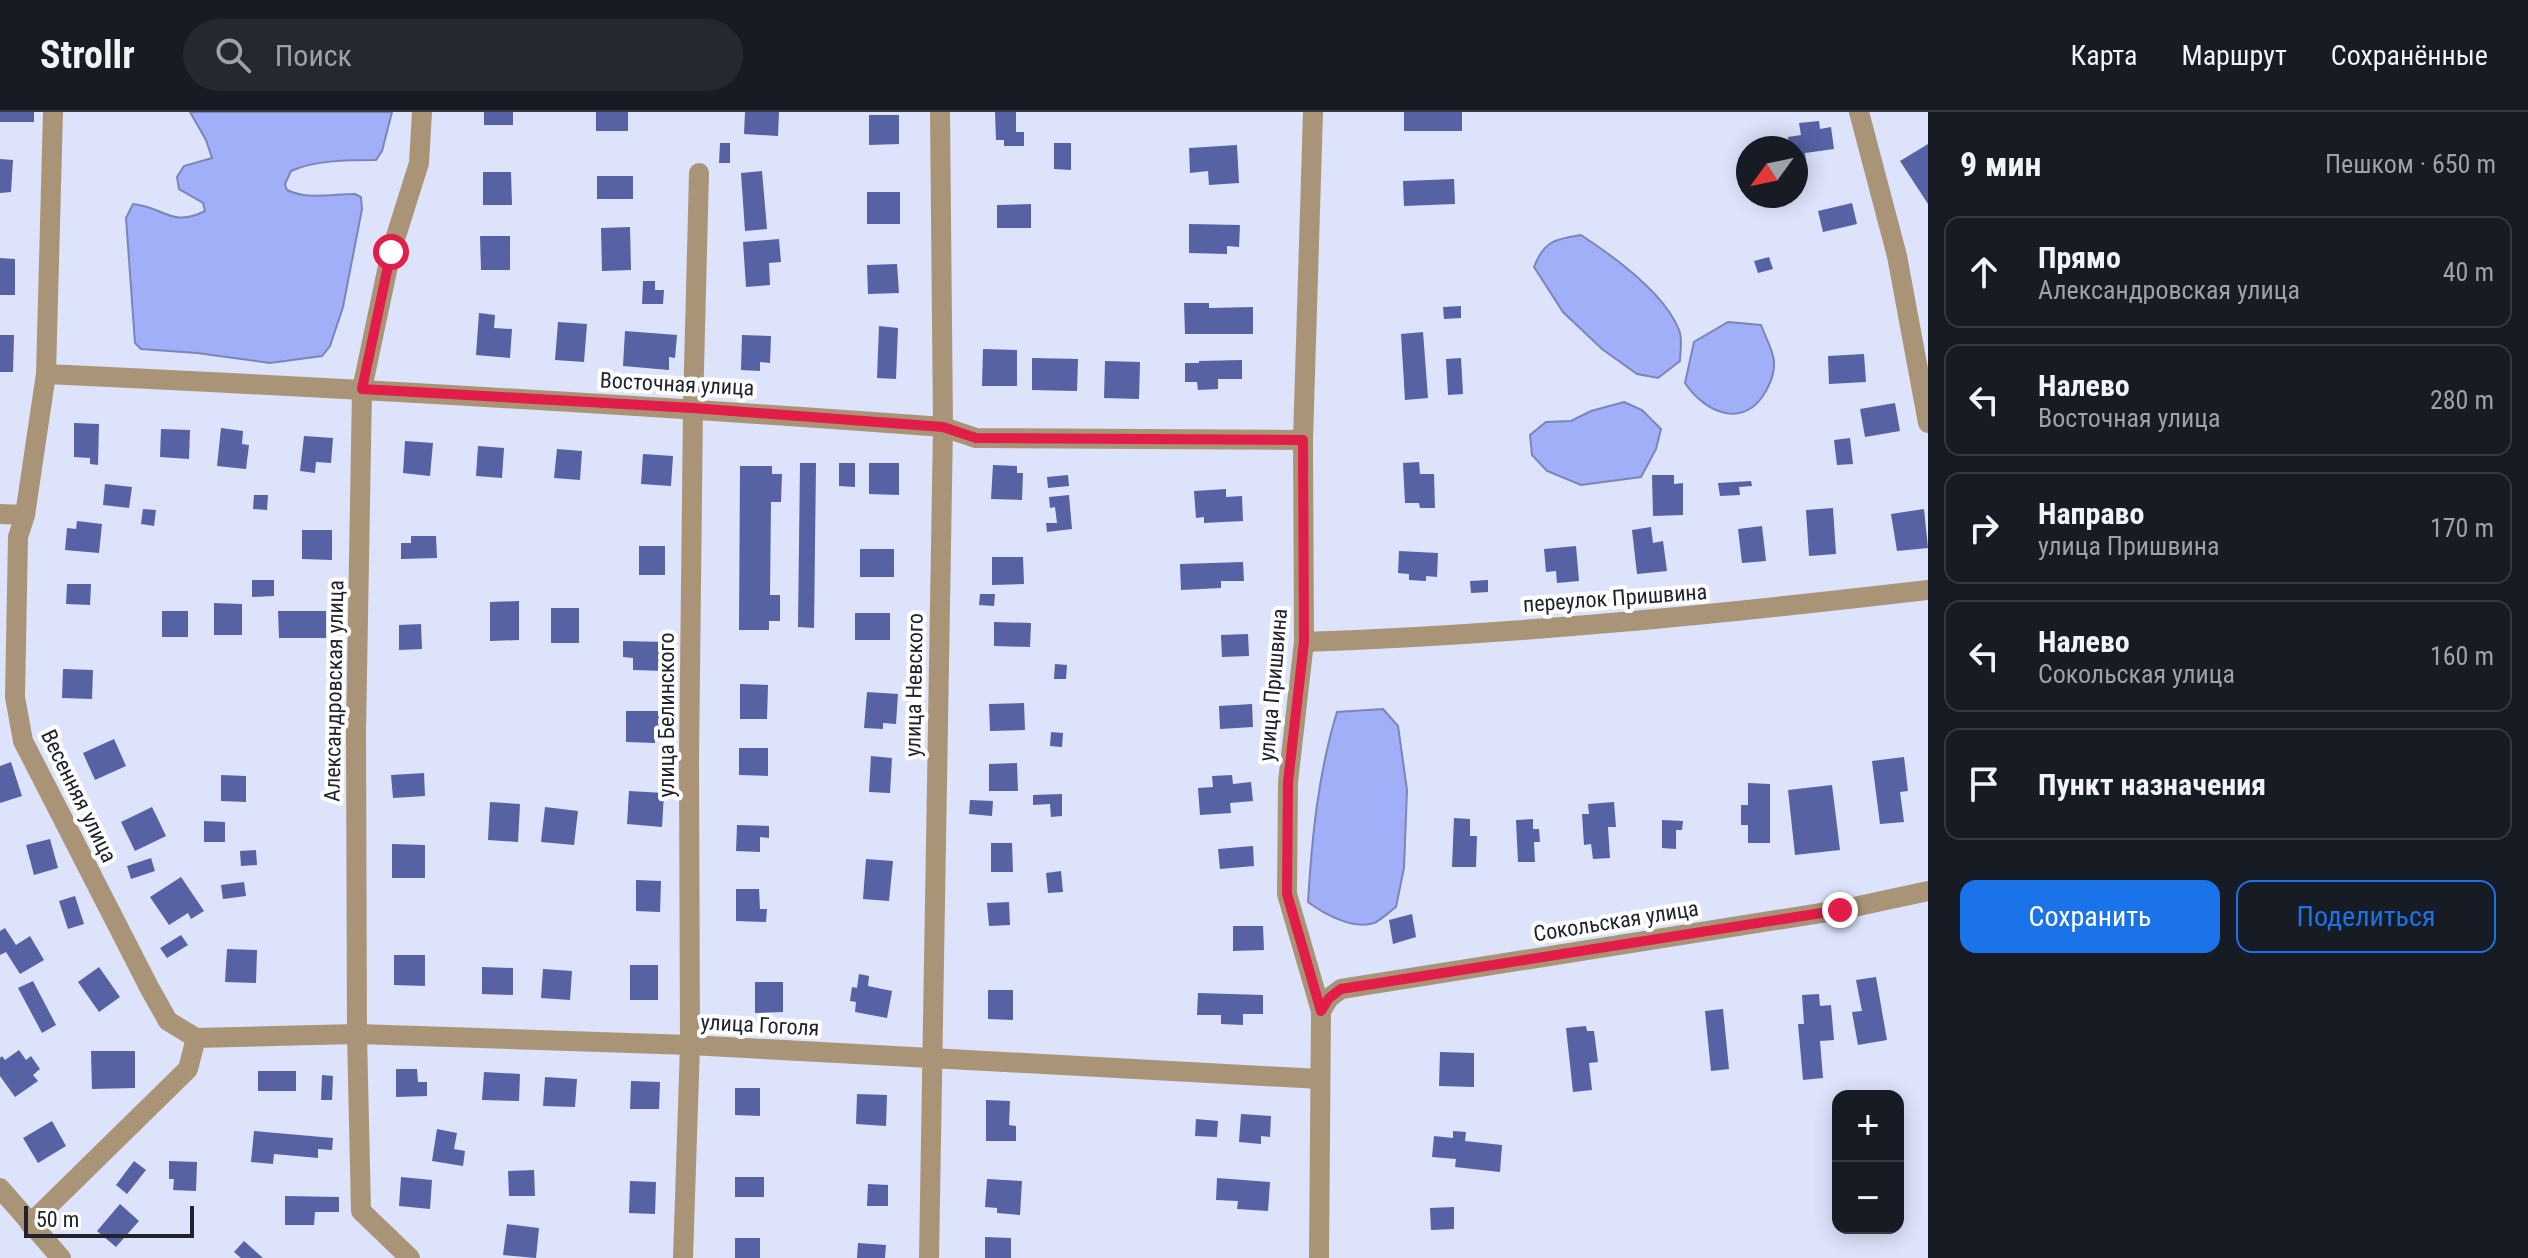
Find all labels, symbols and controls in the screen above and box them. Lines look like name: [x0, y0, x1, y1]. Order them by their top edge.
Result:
search box: [183, 19, 743, 91]
text: Strollr: [40, 33, 135, 77]
icon: search: [211, 33, 255, 77]
text: Поиск: [275, 38, 352, 73]
text: Карта: [2071, 39, 2137, 72]
text: Маршрут: [2181, 39, 2287, 72]
text: Сохранённые: [2331, 39, 2488, 72]
north arrow: [1736, 136, 1808, 208]
text: 9 мин: [1960, 144, 2042, 184]
text: Пешком · 650 m: [2325, 149, 2496, 179]
route start: [373, 234, 409, 270]
text: Прямо: [2038, 240, 2121, 275]
icon: ahead: [1962, 250, 2006, 294]
text: 40 m: [2443, 257, 2494, 287]
text: Александровская улица: [2038, 275, 2300, 305]
street label: Восточная улица: [599, 367, 755, 401]
text: Налево: [2038, 368, 2130, 403]
icon: left: [1962, 378, 2006, 422]
text: 280 m: [2430, 385, 2494, 415]
text: Восточная улица: [2038, 403, 2220, 433]
text: Направо: [2038, 496, 2144, 531]
icon: right: [1962, 506, 2006, 550]
text: 170 m: [2430, 513, 2494, 543]
text: улица Пришвина: [2038, 531, 2219, 561]
street label: переулок Пришвина: [1522, 579, 1708, 617]
street label: Александровская улица: [320, 580, 348, 802]
street label: улица Пришвина: [1254, 607, 1292, 763]
street label: улица Невского: [900, 613, 928, 757]
text: Налево: [2038, 624, 2130, 659]
street label: улица Белинского: [654, 633, 679, 797]
icon: left: [1962, 634, 2006, 678]
text: 160 m: [2430, 641, 2494, 671]
text: Сокольская улица: [2038, 659, 2235, 689]
street label: Весенняя улица: [36, 725, 122, 867]
icon: arrive: [1962, 762, 2006, 806]
text: Пункт назначения: [2038, 767, 2266, 802]
button: Сохранить: [1960, 880, 2220, 953]
button: Поделиться: [2236, 880, 2496, 953]
route end: [1822, 892, 1858, 928]
street label: Сокольская улица: [1532, 896, 1700, 946]
street label: улица Гоголя: [700, 1009, 820, 1041]
map controls: [1832, 1090, 1904, 1234]
button: +: [1832, 1090, 1904, 1162]
button: −: [1832, 1162, 1904, 1234]
scale bar: [24, 1202, 194, 1238]
text: 50 m: [36, 1207, 79, 1232]

